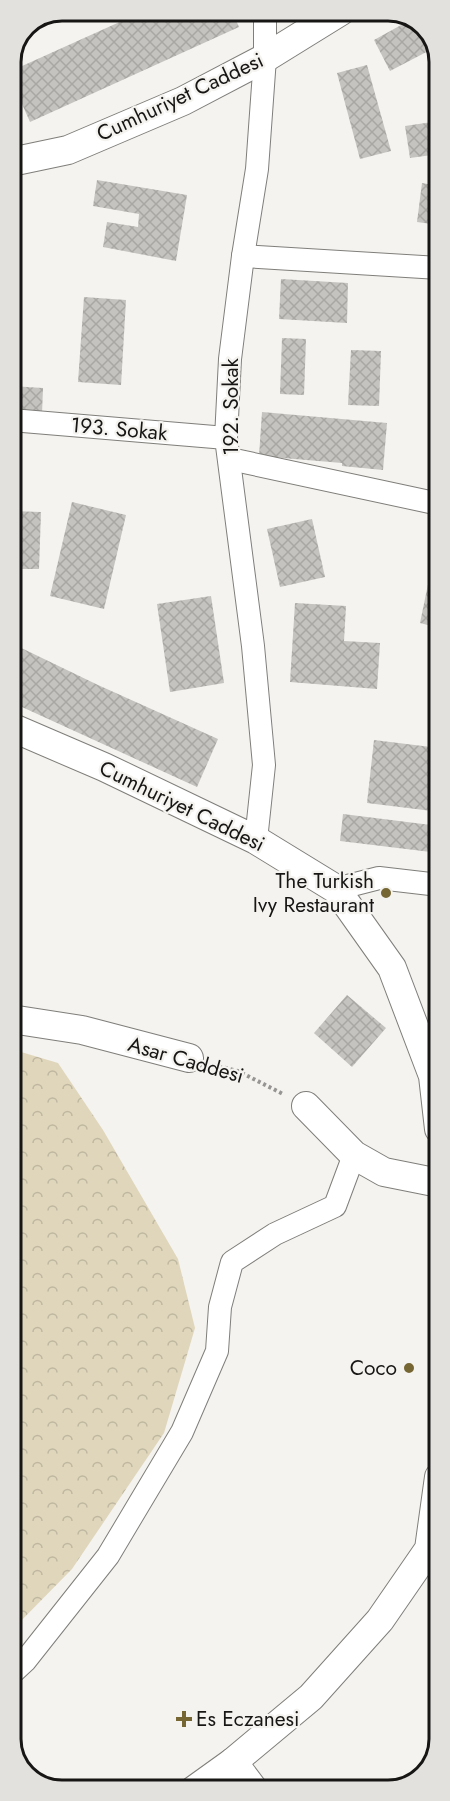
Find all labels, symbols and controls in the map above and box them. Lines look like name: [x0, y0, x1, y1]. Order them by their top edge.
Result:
street label: Cumhuriyet Caddesi: [92, 45, 268, 149]
street label: 192. Sokak: [216, 357, 246, 456]
street label: 193. Sokak: [69, 410, 169, 448]
street label: Cumhuriyet Caddesi: [94, 753, 270, 859]
place label: The Turkish Ivy Restaurant: [253, 866, 374, 920]
marker: The Turkish Ivy Restaurant: [379, 886, 393, 900]
street label: Asar Caddesi: [125, 1029, 247, 1091]
place label: Coco: [350, 1353, 397, 1383]
marker: Coco: [402, 1361, 416, 1375]
place label: Es Eczanesi: [196, 1704, 299, 1734]
marker: Es Eczanesi: [177, 1712, 191, 1726]

